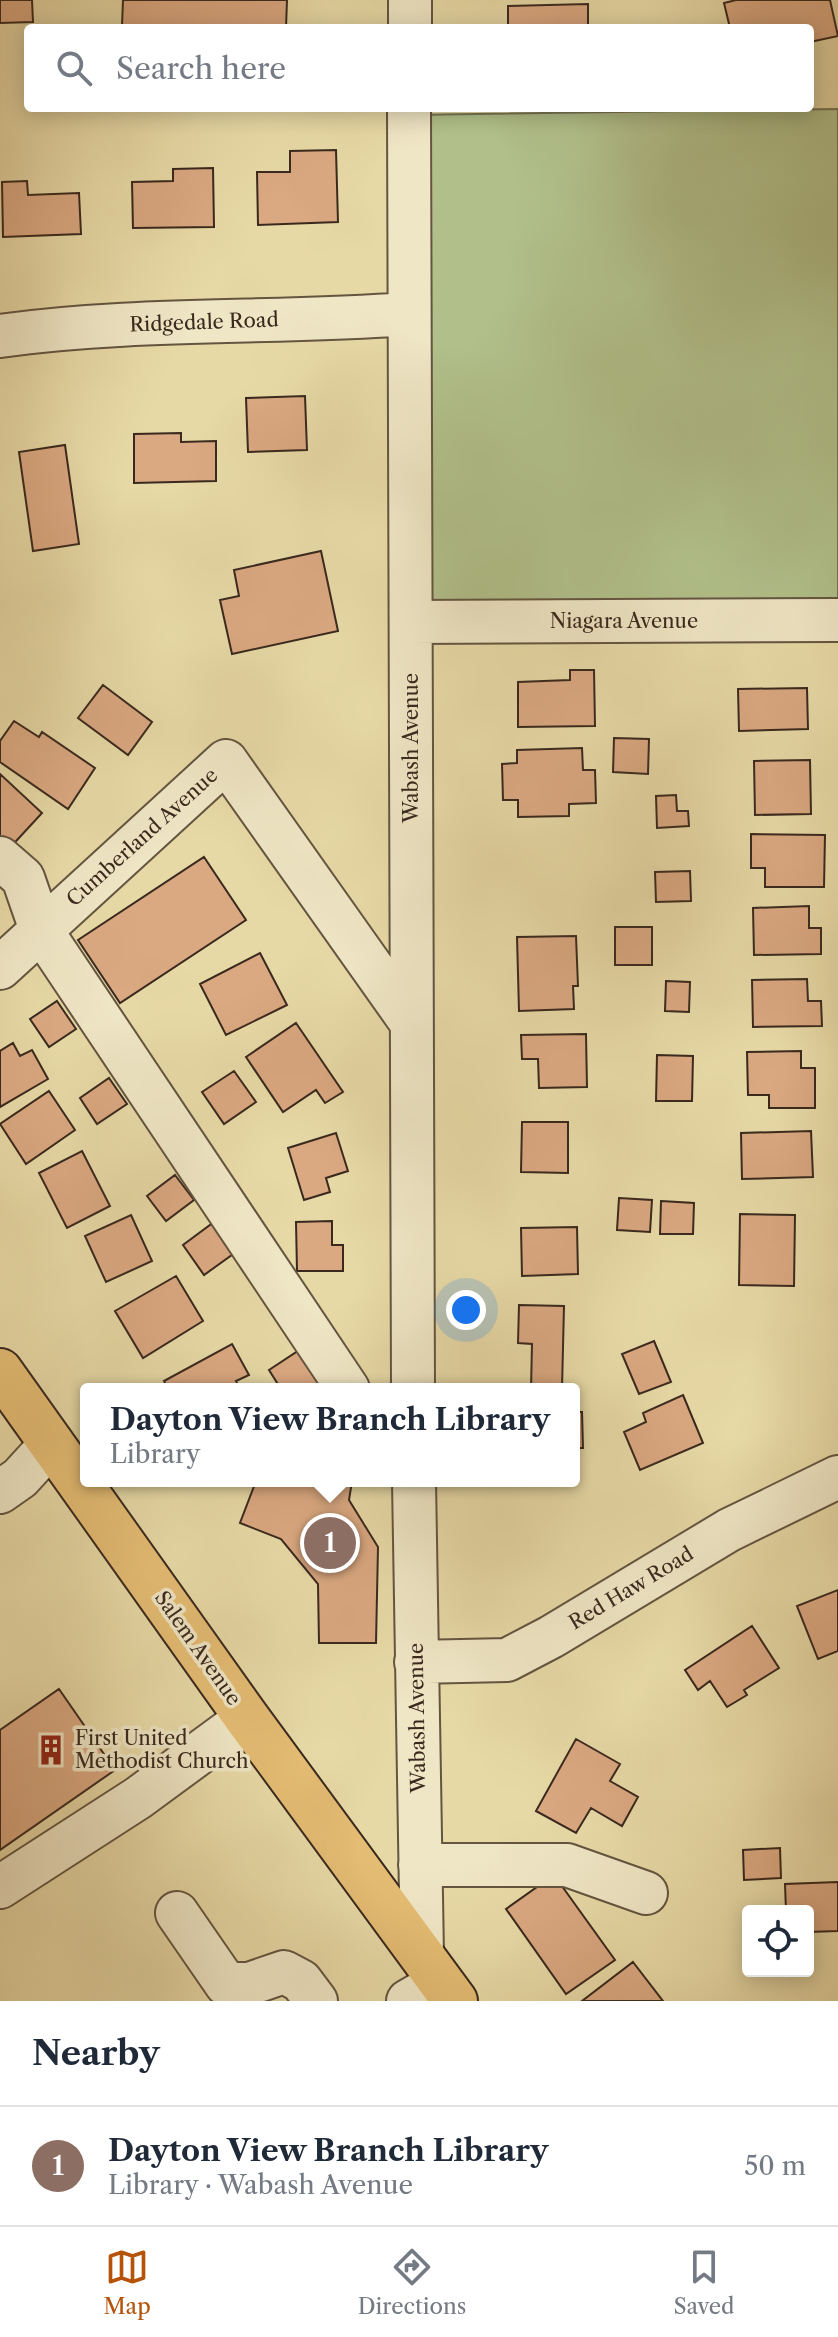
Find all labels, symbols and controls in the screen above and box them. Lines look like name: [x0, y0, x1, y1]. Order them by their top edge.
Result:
search box: [24, 24, 814, 112]
icon: search: [52, 46, 96, 90]
text: Search here: [116, 50, 286, 87]
street label: Ridgedale Road: [129, 307, 279, 337]
street label: Niagara Avenue: [550, 609, 698, 633]
street label: Wabash Avenue: [399, 673, 423, 824]
street label: Cumberland Avenue: [62, 763, 222, 911]
your location: [446, 1290, 486, 1330]
popup: [80, 1383, 580, 1487]
text: Dayton View Branch Library: [110, 1401, 550, 1438]
text: Library: [110, 1438, 200, 1470]
pin: 1: [304, 1513, 356, 1573]
street label: Red Haw Road: [564, 1541, 698, 1635]
street label: Salem Avenue: [150, 1586, 246, 1710]
street label: Wabash Avenue: [404, 1643, 430, 1794]
place label: First United Methodist Church: [75, 1726, 249, 1773]
building icon: First United Methodist Church: [34, 1733, 68, 1767]
map controls: [742, 1905, 814, 1977]
button: locate: [742, 1905, 814, 1977]
text: Nearby: [32, 2032, 160, 2074]
text: Dayton View Branch Library: [108, 2132, 548, 2169]
text: 1: [52, 2150, 64, 2182]
text: 50 m: [744, 2150, 806, 2182]
text: Library · Wabash Avenue: [108, 2169, 413, 2201]
tab: Map: [103, 2245, 151, 2320]
tab: Directions: [358, 2245, 466, 2320]
tab: Saved: [673, 2245, 734, 2320]

